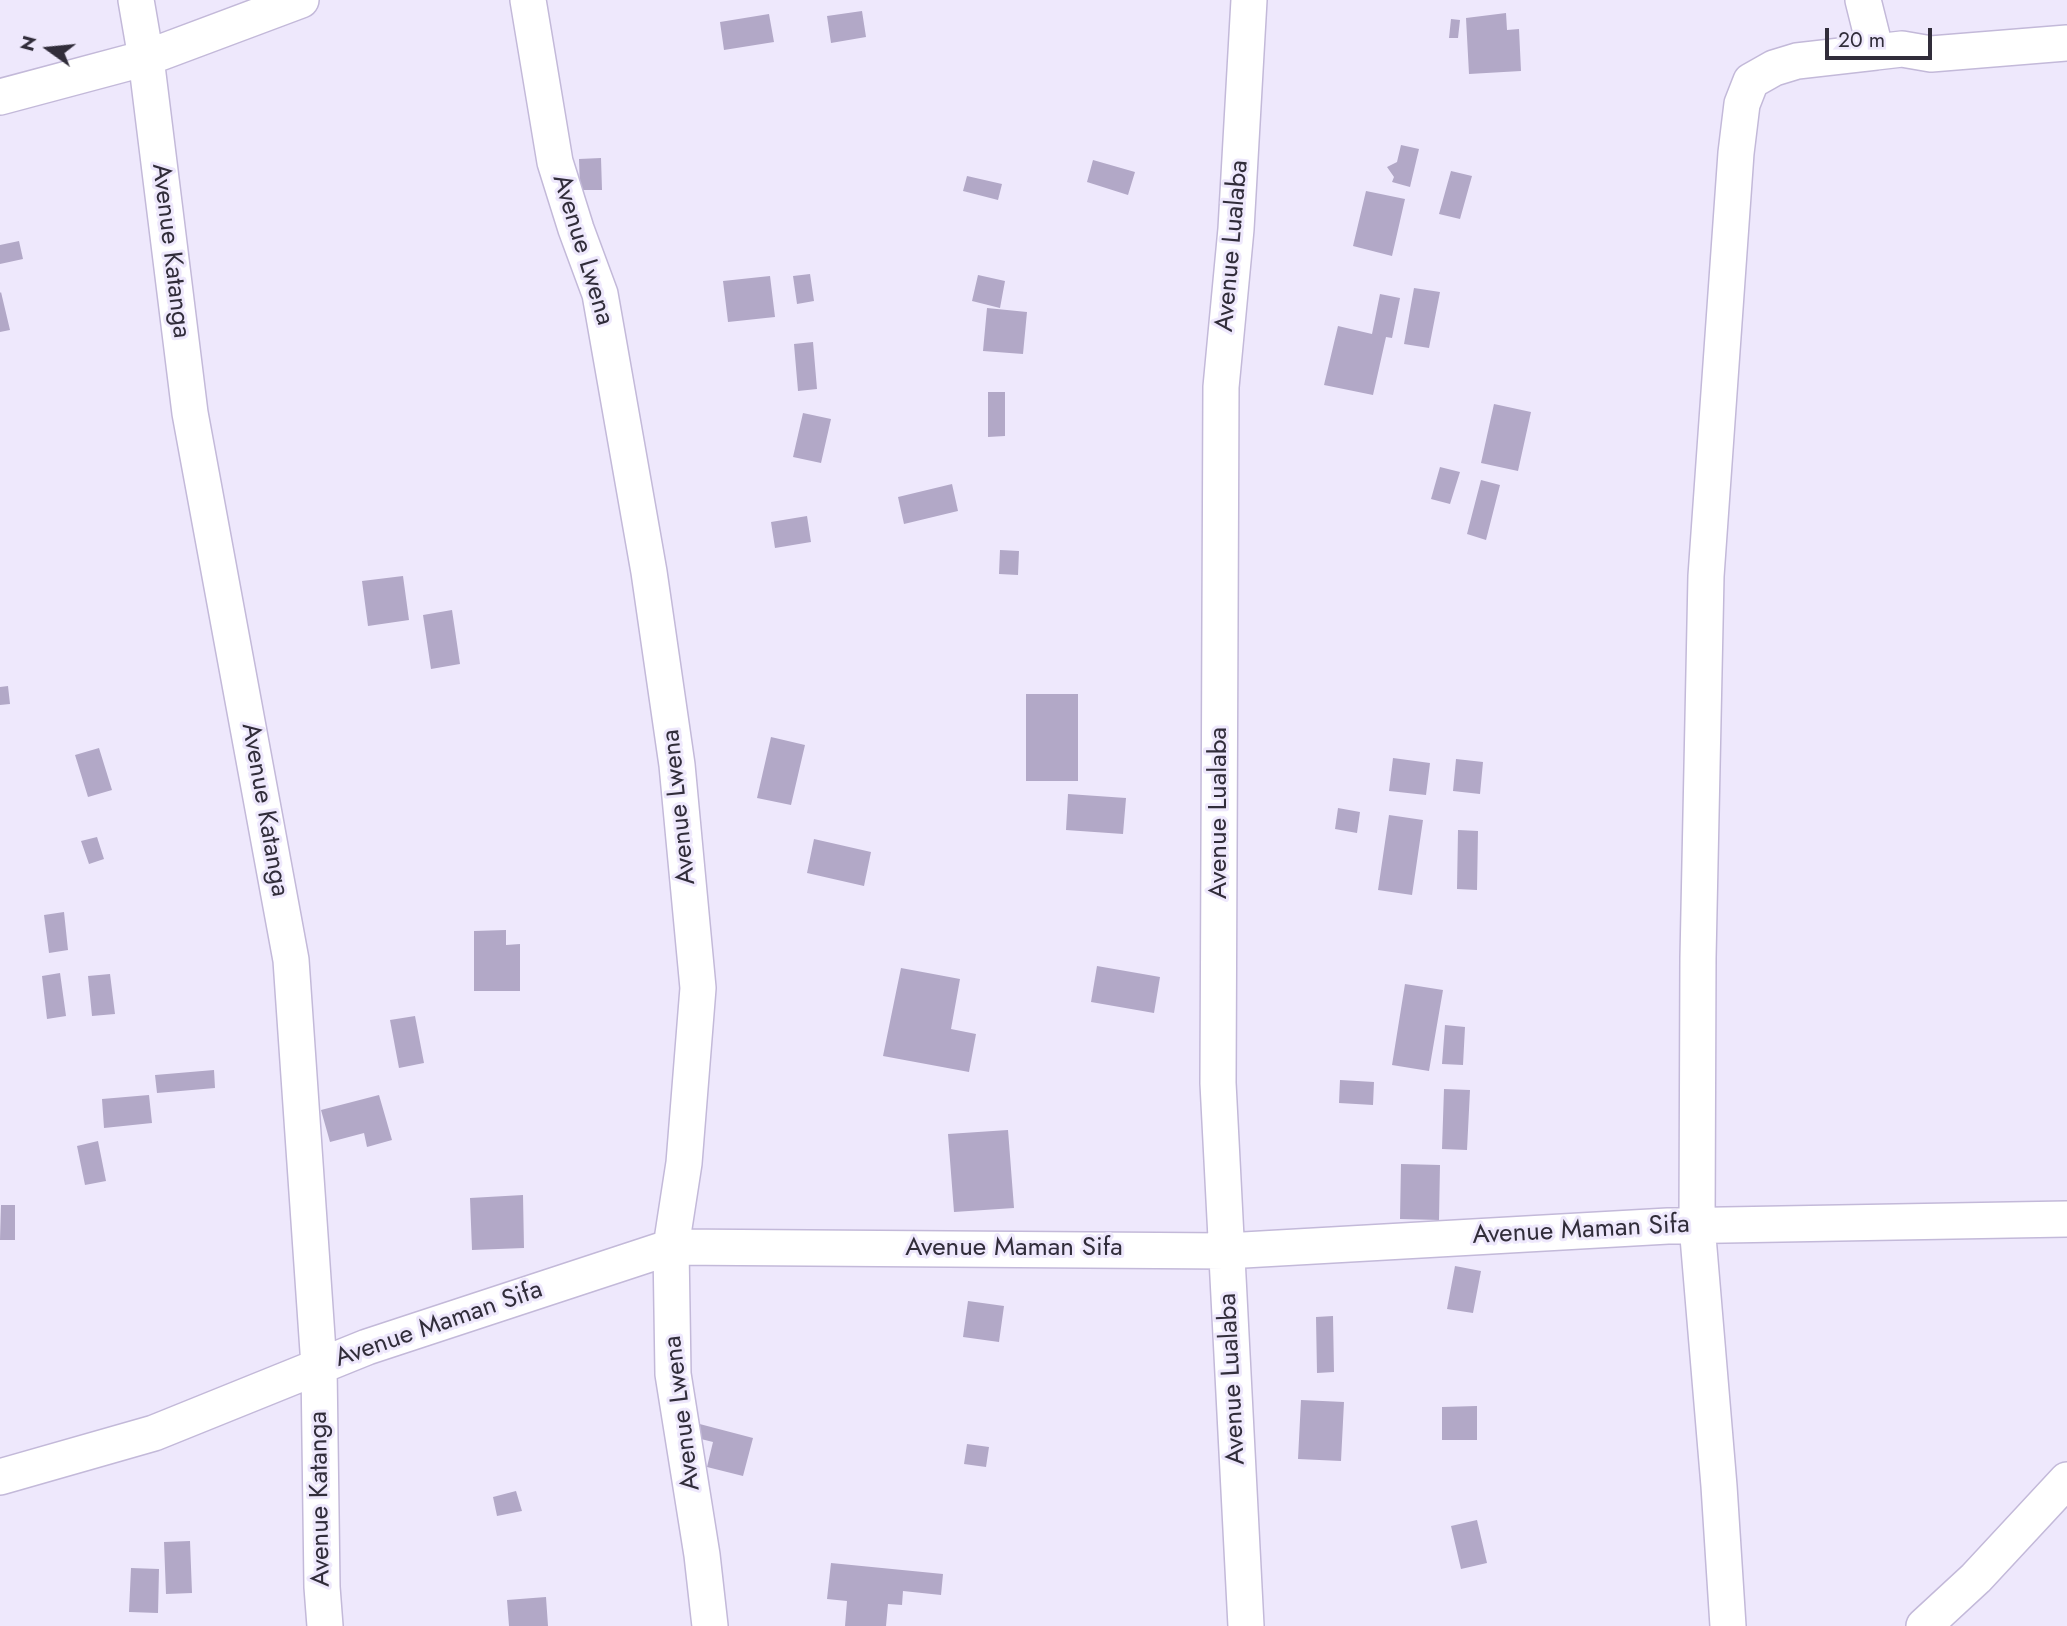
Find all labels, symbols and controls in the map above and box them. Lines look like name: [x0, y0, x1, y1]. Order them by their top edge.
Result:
north arrow: [14, 14, 84, 84]
scale bar: [1829, 14, 1936, 58]
text: 20 m: [1838, 25, 1885, 55]
text: N: [13, 33, 43, 54]
street label: Avenue Lualaba: [1210, 159, 1256, 333]
street label: Avenue Katanga: [144, 162, 196, 340]
street label: Avenue Lwena: [544, 171, 620, 329]
street label: Avenue Katanga: [233, 721, 295, 899]
street label: Avenue Lualaba: [1204, 727, 1236, 899]
street label: Avenue Lwena: [656, 728, 704, 886]
street label: Avenue Maman Sifa: [1472, 1210, 1690, 1252]
street label: Avenue Maman Sifa: [905, 1233, 1123, 1265]
street label: Avenue Maman Sifa: [331, 1275, 547, 1375]
street label: Avenue Lualaba: [1213, 1292, 1253, 1466]
street label: Avenue Lwena: [658, 1334, 708, 1492]
street label: Avenue Katanga: [304, 1411, 338, 1587]

